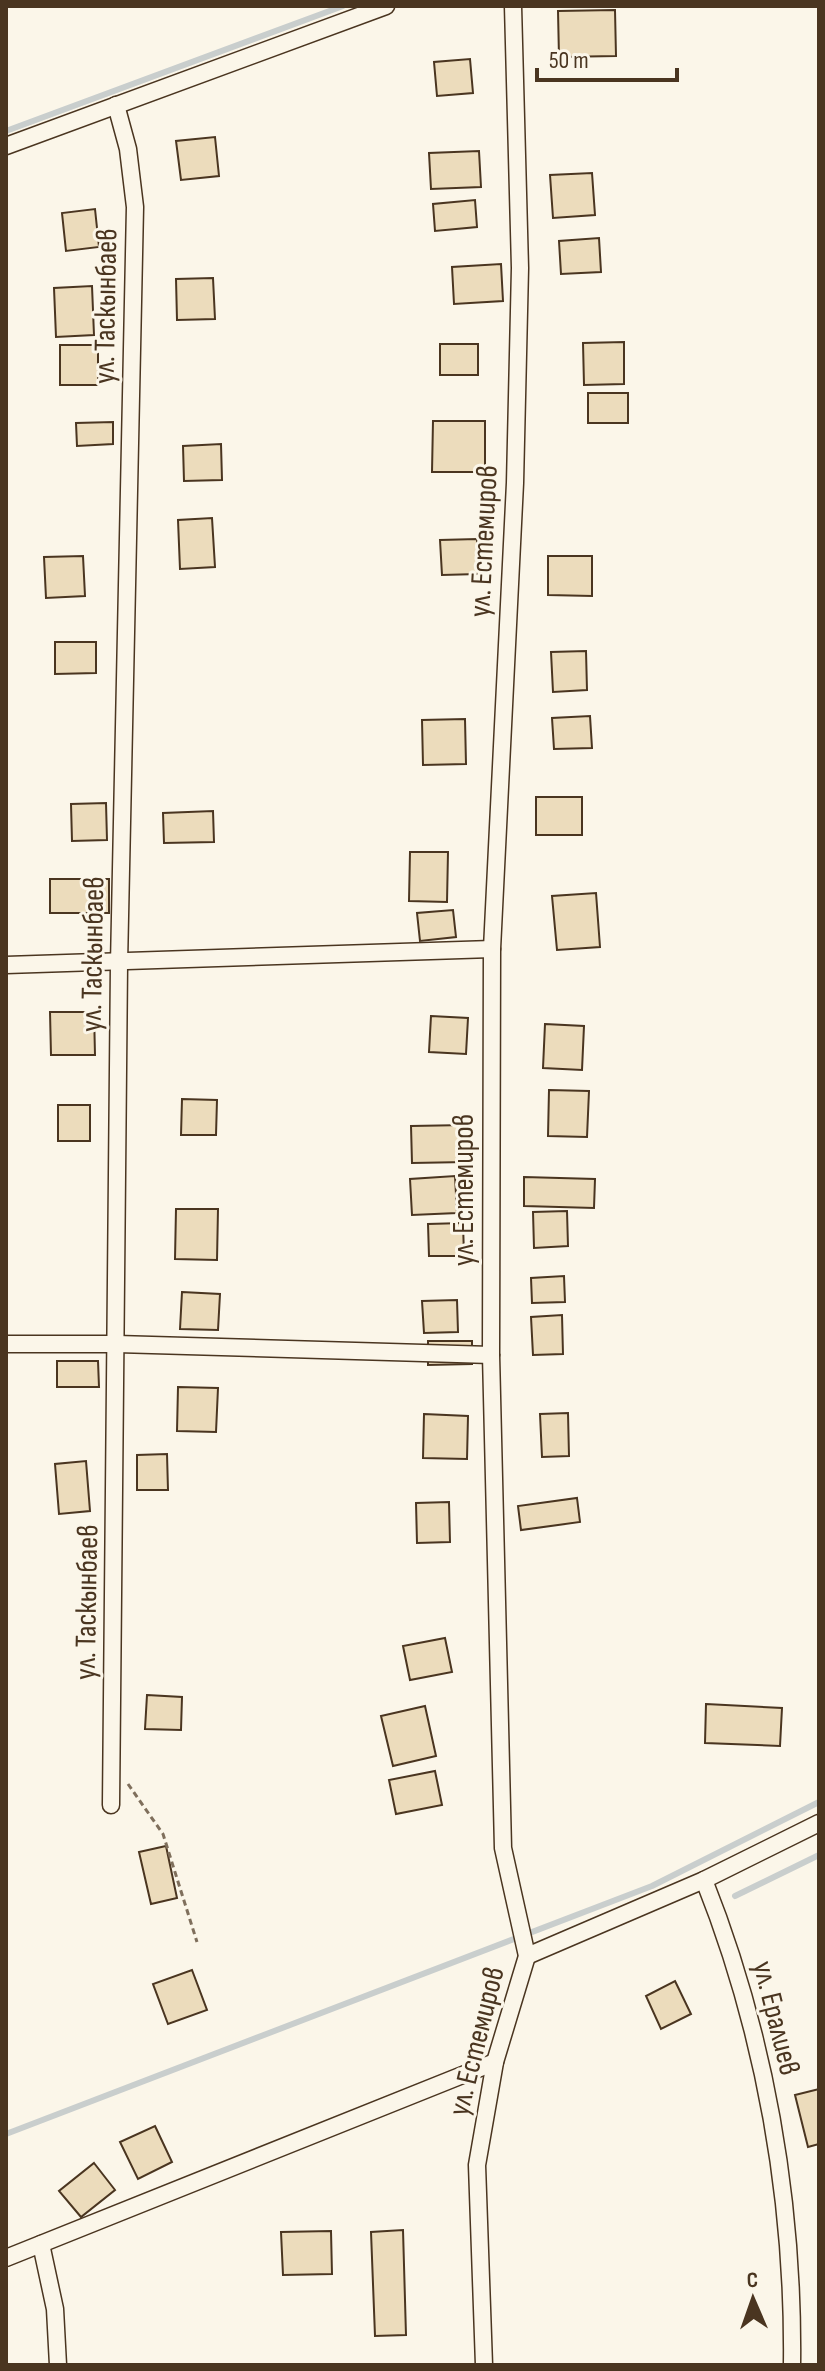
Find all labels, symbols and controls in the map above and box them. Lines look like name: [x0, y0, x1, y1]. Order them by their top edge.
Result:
scale bar: [537, 32, 677, 82]
text: 50 m: [549, 46, 589, 75]
street label: ул. Таскынбаев: [87, 228, 125, 384]
street label: ул. Естемиров: [462, 464, 506, 618]
street label: ул. Таскынбаев: [74, 876, 112, 1032]
street label: ул. Естемиров: [446, 1114, 482, 1266]
street label: ул. Таскынбаев: [68, 1524, 106, 1680]
street label: ул. Ералиев: [745, 1958, 808, 2079]
street label: ул. Естемиров: [441, 1963, 513, 2119]
north arrow: [713, 2259, 793, 2339]
text: С: [746, 2267, 758, 2294]

